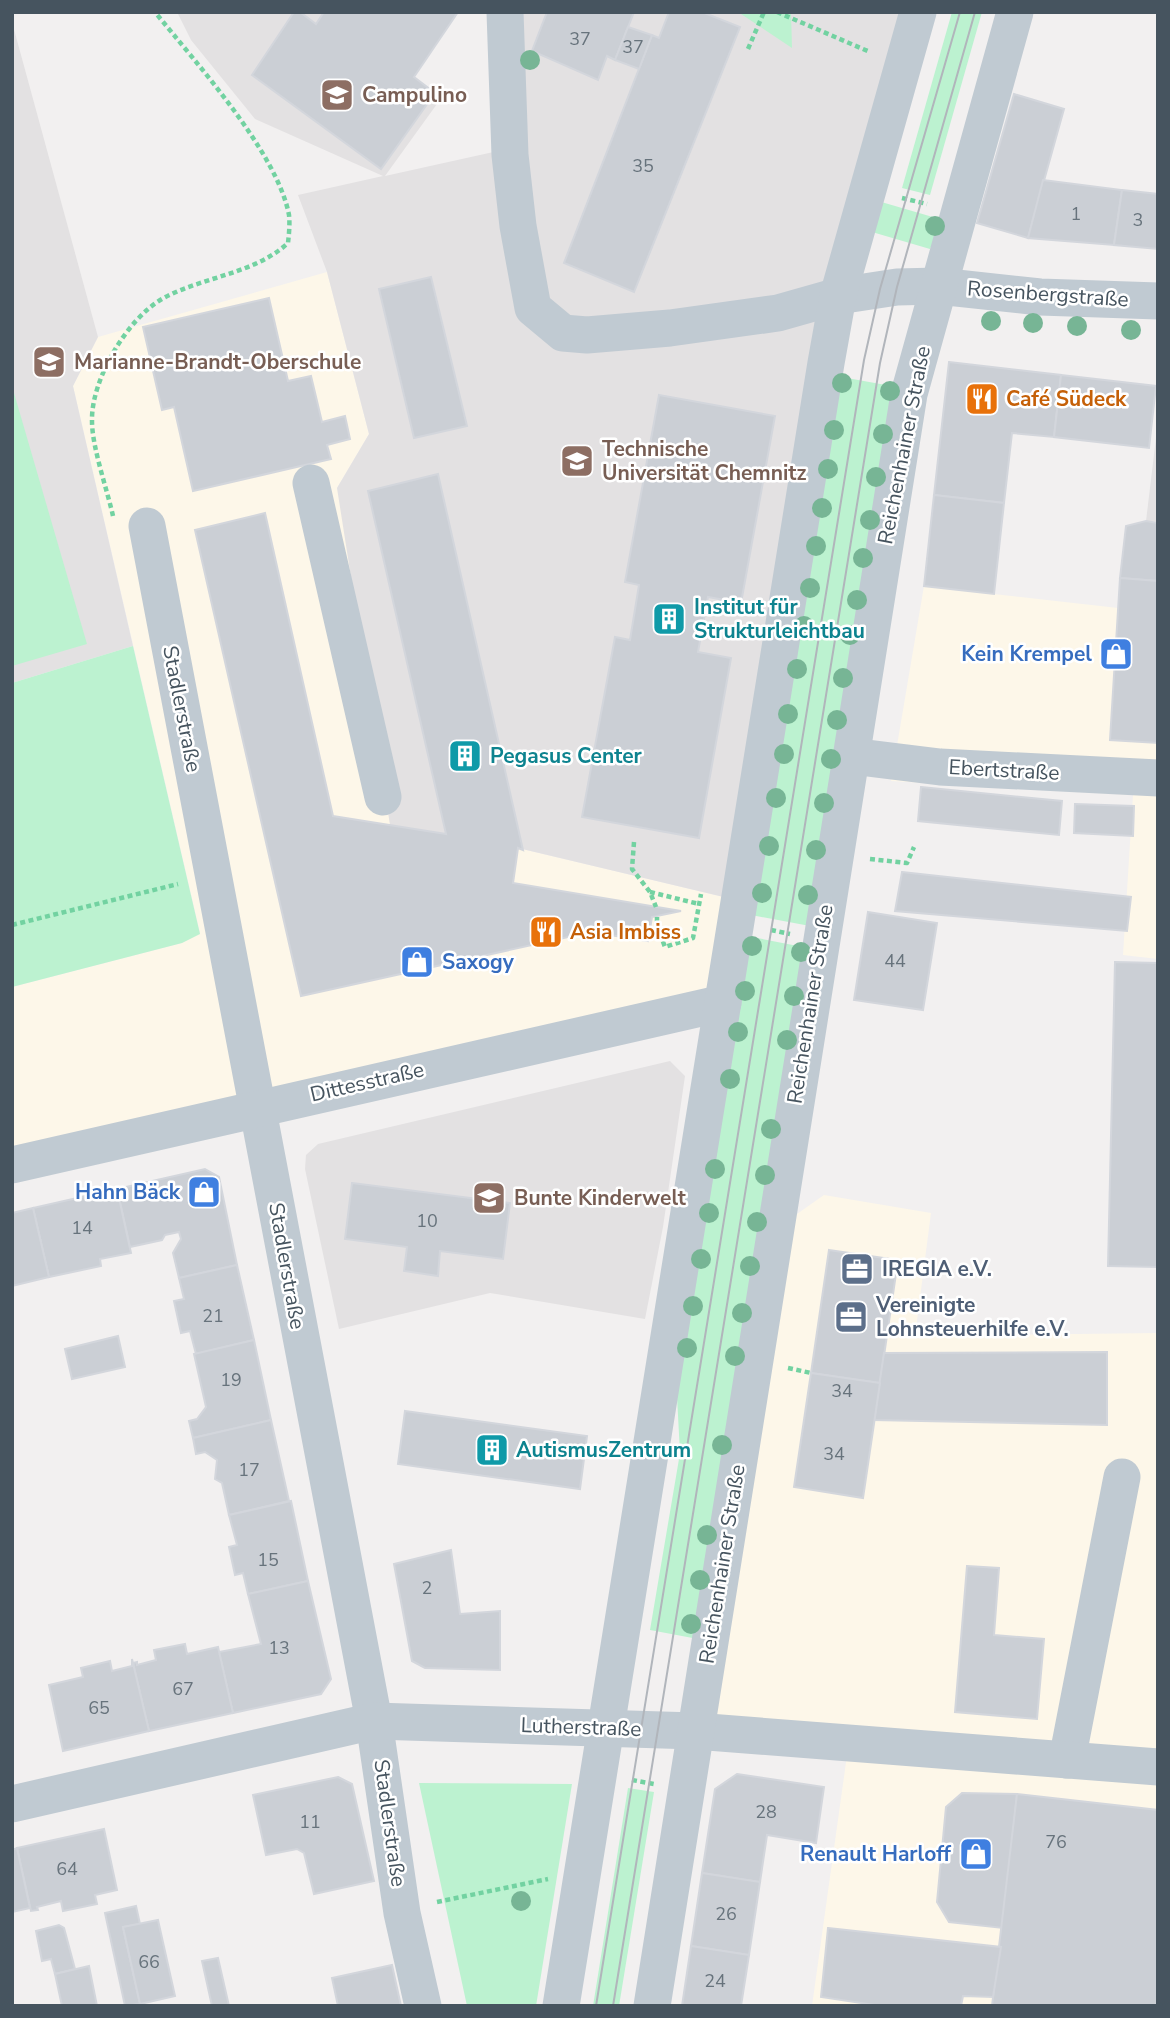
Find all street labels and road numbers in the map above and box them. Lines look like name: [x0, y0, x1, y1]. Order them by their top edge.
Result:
street label: Rosenbergstraße: [966, 274, 1130, 314]
street label: Reichenhainer Straße: [871, 343, 937, 547]
street label: Stadlerstraße: [156, 643, 208, 775]
street label: Ebertstraße: [948, 753, 1060, 787]
street label: Reichenhainer Straße: [780, 902, 840, 1106]
street label: Dittesstraße: [307, 1055, 427, 1109]
street label: Stadlerstraße: [262, 1200, 312, 1332]
street label: Reichenhainer Straße: [692, 1462, 752, 1666]
street label: Lutherstraße: [520, 1711, 642, 1743]
street label: Stadlerstraße: [367, 1758, 413, 1888]

